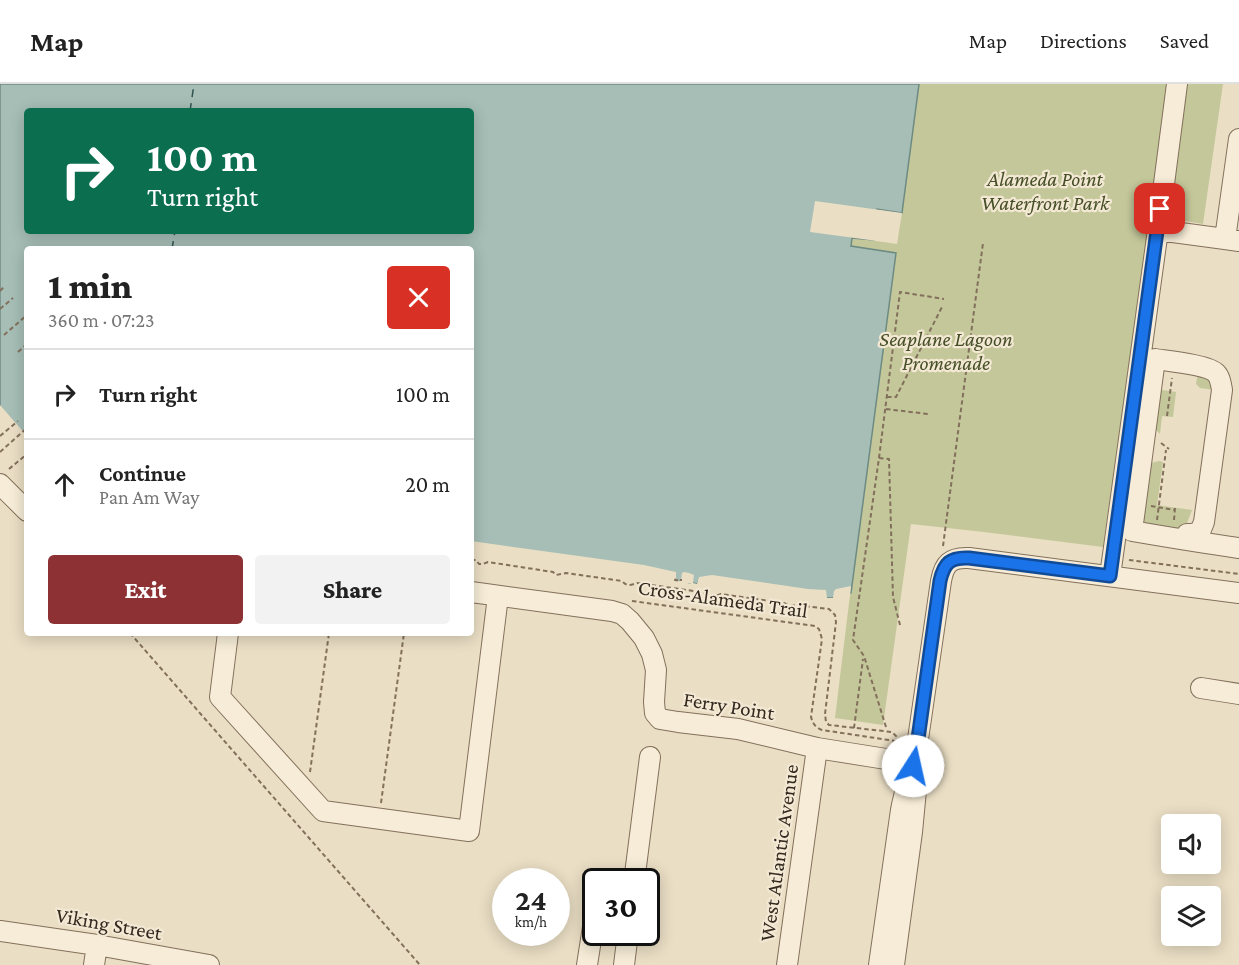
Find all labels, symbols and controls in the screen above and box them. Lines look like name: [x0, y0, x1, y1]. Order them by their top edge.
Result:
text: Map: [30, 26, 83, 57]
text: Map: [969, 29, 1007, 53]
text: Directions: [1040, 29, 1127, 53]
text: Saved: [1160, 29, 1209, 53]
icon: right: [48, 132, 126, 210]
text: 100 m: [147, 133, 257, 180]
park label: Alameda Point Waterfront Park: [981, 167, 1110, 215]
text: Turn right: [147, 182, 258, 212]
pin: [1134, 183, 1185, 234]
icon: arrive: [1143, 192, 1176, 225]
text: 1 min: [48, 266, 132, 306]
button: close: [387, 266, 450, 329]
text: 360 m · 07:23: [48, 309, 154, 331]
park label: Seaplane Lagoon Promenade: [879, 327, 1013, 375]
icon: right: [48, 378, 81, 411]
text: Turn right: [99, 382, 197, 407]
text: 100 m: [396, 382, 450, 407]
text: Continue: [99, 461, 186, 486]
icon: ahead: [48, 468, 81, 501]
text: 20 m: [405, 472, 450, 497]
text: Pan Am Way: [99, 486, 200, 508]
button: Exit: [48, 555, 243, 624]
button: Share: [255, 555, 450, 624]
street label: Cross-Alameda Trail: [637, 575, 809, 623]
street label: Ferry Point: [682, 687, 777, 725]
position arrow: [881, 734, 945, 798]
street label: West Atlantic Avenue: [755, 763, 803, 943]
map controls: [1161, 814, 1221, 946]
button: sound: [1161, 814, 1221, 874]
speed limit sign: 30: [582, 868, 660, 946]
text: 24: [515, 883, 547, 916]
button: layers: [1161, 886, 1221, 946]
street label: Viking Street: [54, 903, 165, 945]
text: km/h: [515, 914, 547, 930]

